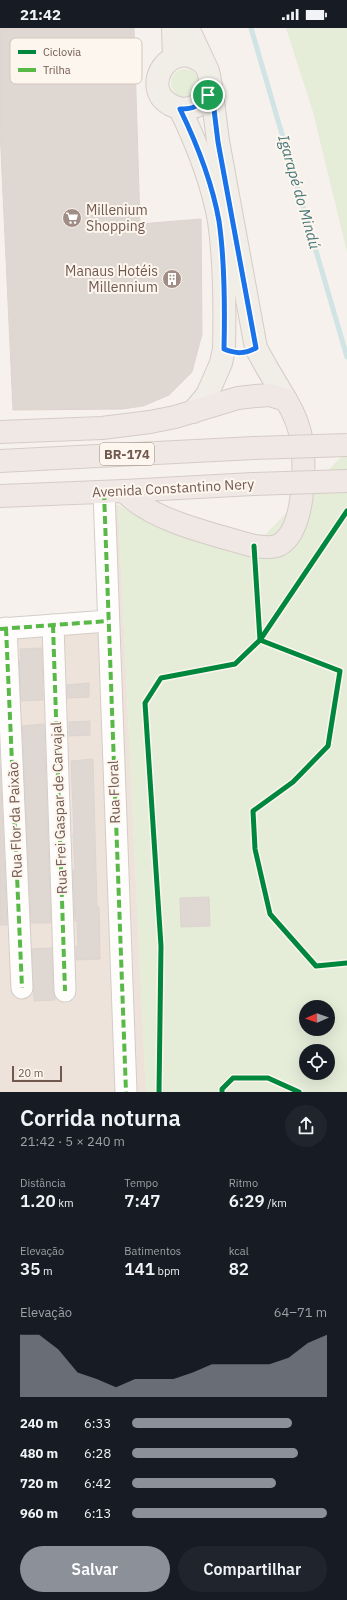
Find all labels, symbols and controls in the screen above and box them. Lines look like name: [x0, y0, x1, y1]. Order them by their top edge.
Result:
text: 21:42: [20, 5, 61, 24]
legend: [10, 38, 142, 84]
text: Ciclovia: [43, 45, 81, 59]
text: Trilha: [43, 63, 71, 77]
pin: [191, 78, 225, 112]
icon: arrive: [197, 84, 219, 106]
water label: Igarapé do Mindú: [274, 133, 325, 251]
place label: Millenium Shopping: [86, 201, 148, 235]
supermarket icon: Millenium Shopping: [61, 207, 83, 229]
place label: Manaus Hotéis Millennium: [65, 262, 158, 296]
building icon: Manaus Hotéis Millennium: [161, 268, 183, 290]
road number: BR-174: [100, 443, 154, 465]
street label: Avenida Constantino Nery: [91, 475, 255, 501]
street label: Rua Frei Gaspar de Carvajal: [47, 721, 71, 894]
street label: Rua Floral: [104, 760, 124, 824]
street label: Rua Flor da Paixão: [4, 761, 26, 878]
north arrow: [299, 1000, 335, 1036]
map controls: [299, 1000, 335, 1080]
button: locate: [299, 1044, 335, 1080]
scale bar: [12, 1064, 62, 1083]
text: 20 m: [18, 1066, 43, 1080]
text: Corrida noturna: [20, 1103, 181, 1132]
button: share: [285, 1105, 327, 1147]
text: 21:42 · 5 × 240 m: [20, 1133, 125, 1150]
text: Distância: [20, 1176, 66, 1190]
text: Tempo: [124, 1176, 158, 1190]
text: Ritmo: [229, 1176, 258, 1190]
text: 1.20: [20, 1190, 56, 1212]
text: 7:47: [124, 1190, 160, 1212]
text: 6:29: [229, 1190, 265, 1212]
text: km: [56, 1196, 74, 1210]
text: /km: [265, 1196, 287, 1210]
text: Elevação: [20, 1244, 64, 1258]
text: Batimentos: [124, 1244, 181, 1258]
text: kcal: [229, 1244, 249, 1258]
text: 35: [20, 1258, 40, 1280]
text: 141: [124, 1258, 155, 1280]
text: 82: [229, 1258, 249, 1280]
text: m: [40, 1264, 53, 1278]
text: bpm: [155, 1264, 180, 1278]
text: Elevação: [20, 1304, 72, 1321]
text: 64–71 m: [274, 1304, 327, 1321]
text: 240 m: [20, 1415, 58, 1432]
text: 6:33: [84, 1415, 111, 1432]
text: 480 m: [20, 1445, 58, 1462]
text: 6:28: [84, 1445, 111, 1462]
text: 720 m: [20, 1475, 58, 1492]
text: 6:42: [84, 1475, 111, 1492]
text: 960 m: [20, 1505, 58, 1522]
text: 6:13: [84, 1505, 111, 1522]
button: Salvar: [20, 1546, 170, 1592]
button: Compartilhar: [178, 1546, 327, 1592]

